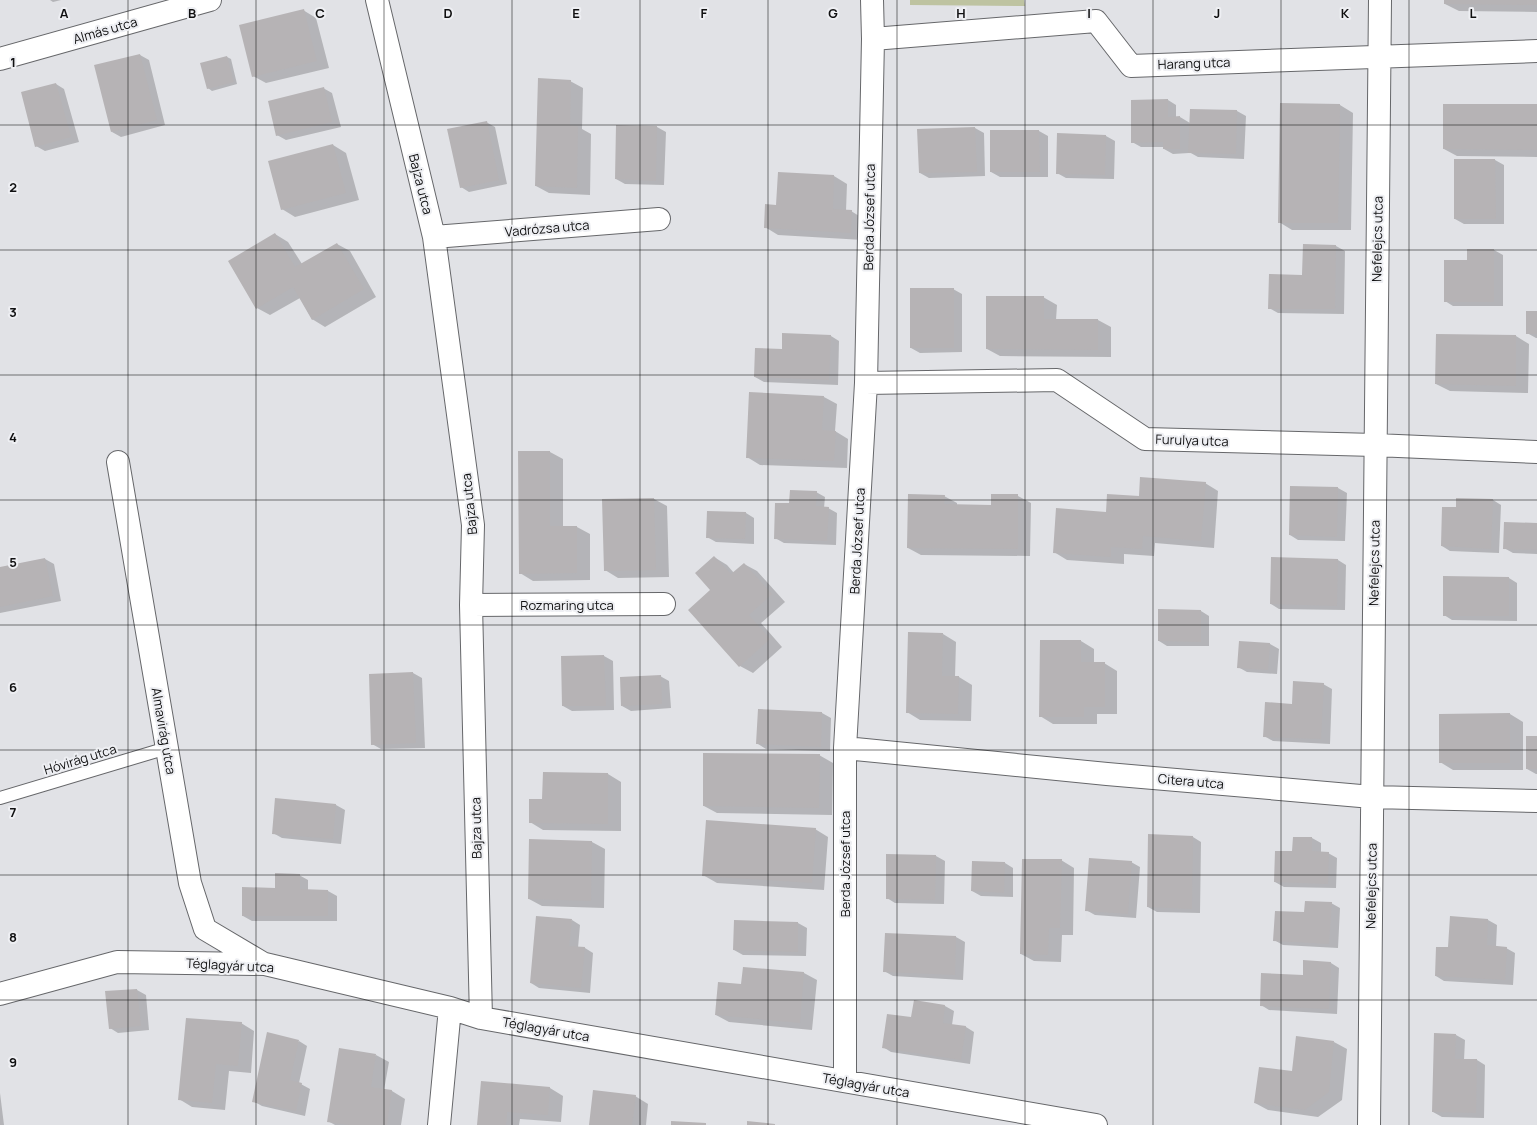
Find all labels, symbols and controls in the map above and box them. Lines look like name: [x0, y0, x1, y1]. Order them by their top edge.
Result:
text: A: [60, 4, 69, 22]
text: B: [188, 4, 196, 22]
text: C: [315, 4, 325, 22]
text: D: [443, 4, 453, 22]
text: E: [572, 4, 580, 22]
text: F: [701, 4, 708, 22]
text: G: [828, 4, 838, 22]
text: H: [956, 4, 966, 22]
text: I: [1087, 4, 1091, 22]
text: J: [1214, 4, 1220, 22]
text: K: [1341, 4, 1350, 22]
text: L: [1470, 4, 1477, 22]
street label: Almás utca: [71, 12, 139, 48]
text: 1: [10, 53, 16, 71]
street label: Harang utca: [1157, 53, 1231, 73]
street label: Bajza utca: [405, 152, 437, 216]
street label: Berda József utca: [859, 164, 879, 270]
text: 2: [9, 178, 17, 196]
street label: Nefelejcs utca: [1367, 196, 1387, 282]
street label: Vadrózsa utca: [504, 215, 590, 241]
text: 3: [9, 303, 17, 321]
text: 4: [9, 428, 17, 446]
street label: Furulya utca: [1155, 430, 1229, 450]
street label: Bajza utca: [457, 472, 481, 536]
street label: Berda József utca: [845, 487, 869, 595]
street label: Nefelejcs utca: [1364, 520, 1384, 606]
text: 5: [9, 553, 17, 571]
street label: Rozmaring utca: [520, 596, 614, 614]
text: 6: [9, 678, 17, 696]
street label: Almavirág utca: [148, 686, 180, 776]
street label: Hóvirág utca: [42, 739, 118, 779]
street label: Citera utca: [1157, 769, 1225, 793]
street label: Bajza utca: [466, 797, 486, 859]
text: 7: [10, 803, 17, 821]
street label: Berda József utca: [836, 811, 854, 917]
street label: Nefelejcs utca: [1361, 843, 1381, 929]
text: 8: [9, 928, 17, 946]
street label: Téglagyár utca: [185, 954, 275, 976]
street label: Téglagyár utca: [501, 1012, 591, 1046]
text: 9: [9, 1053, 17, 1071]
street label: Téglagyár utca: [821, 1068, 911, 1102]

